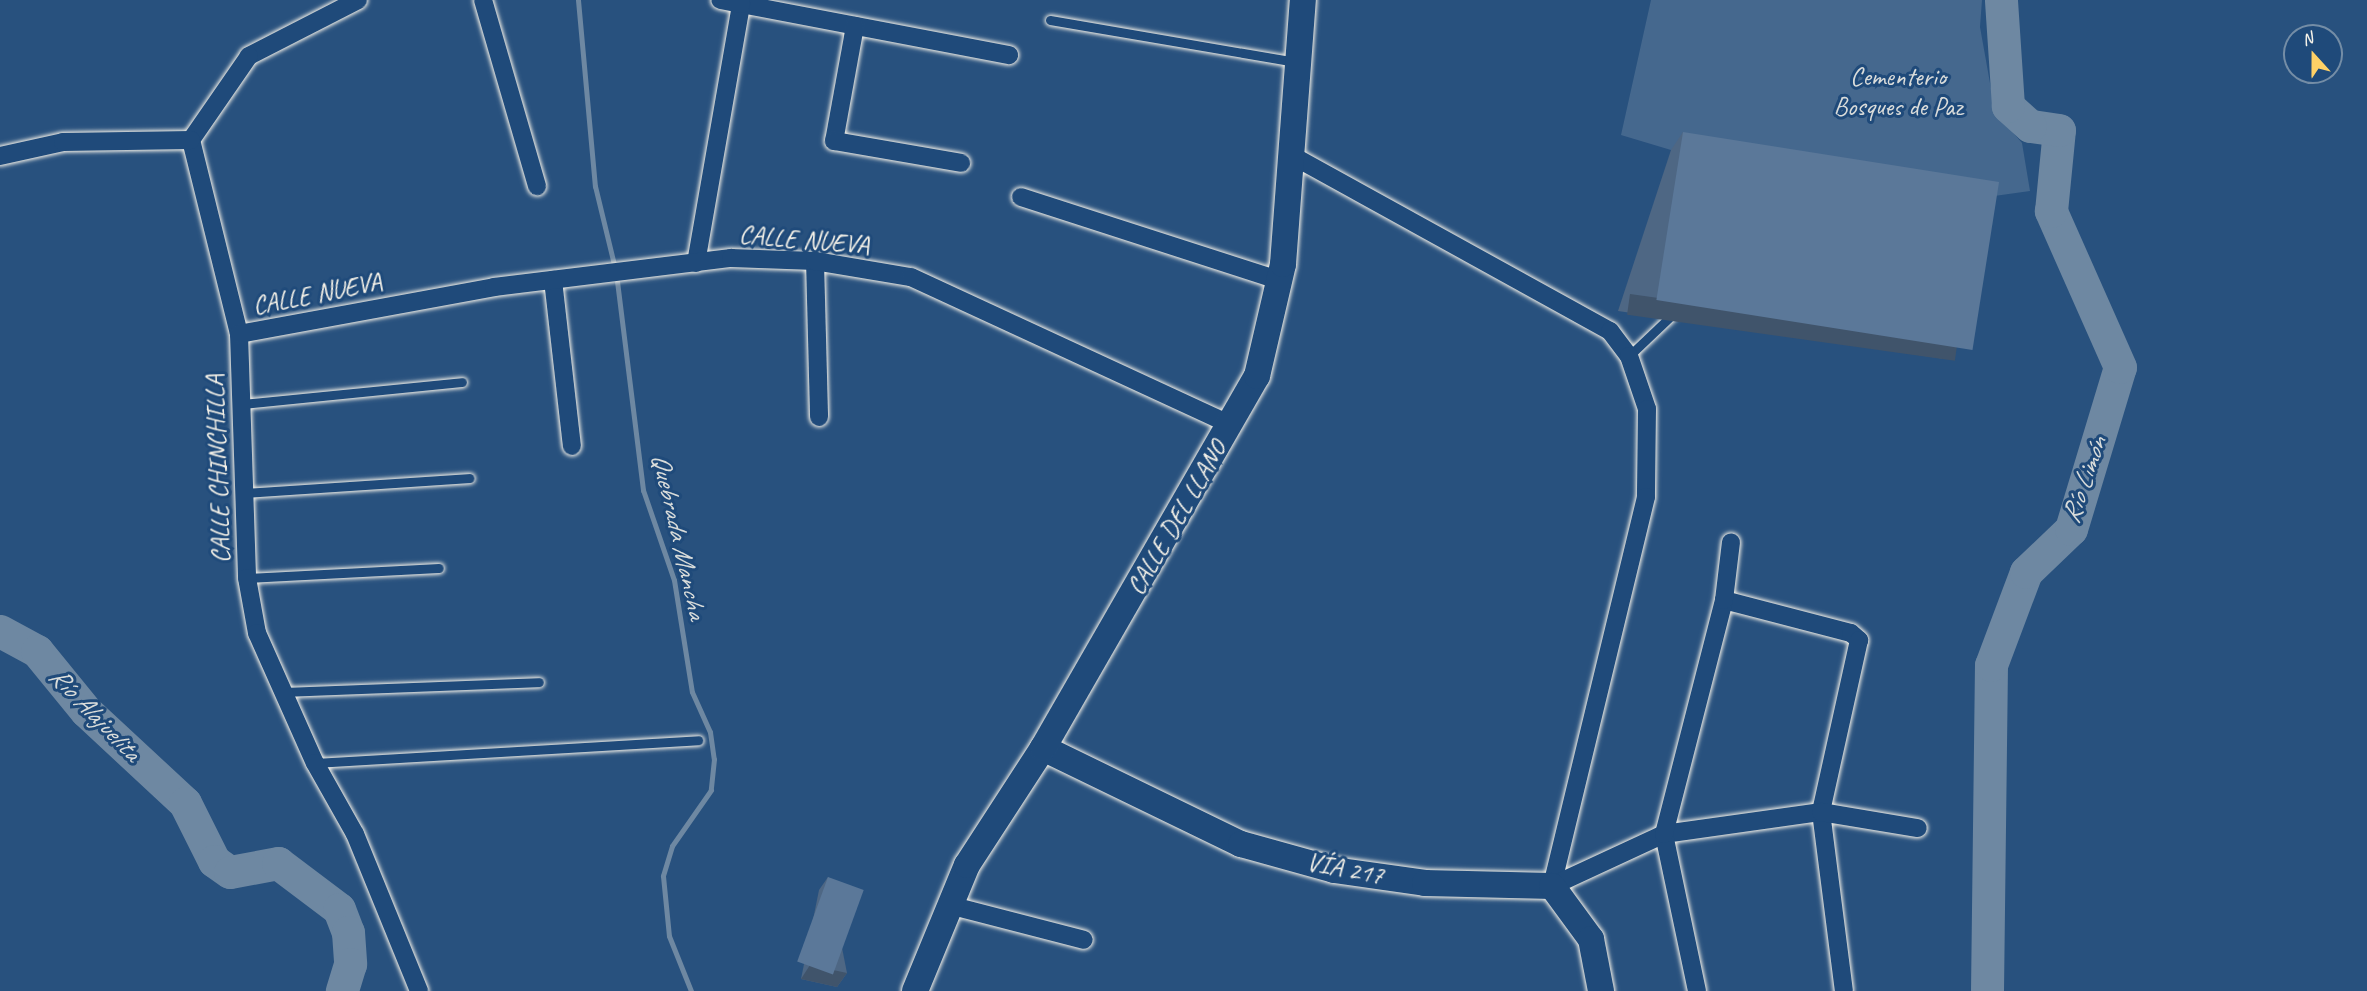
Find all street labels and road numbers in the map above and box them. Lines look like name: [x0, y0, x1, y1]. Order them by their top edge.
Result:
street label: CALLE NUEVA: [737, 219, 871, 261]
street label: CALLE NUEVA: [250, 266, 384, 322]
street label: CALLE CHINCHILLA: [199, 374, 237, 564]
street label: CALLE DEL LLANO: [1120, 435, 1234, 601]
street label: VÍA 217: [1304, 846, 1386, 892]

